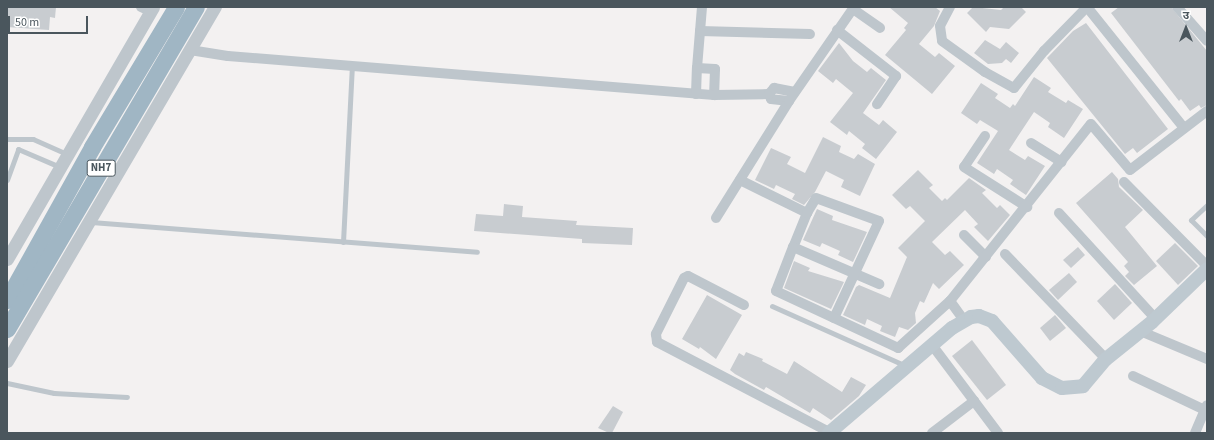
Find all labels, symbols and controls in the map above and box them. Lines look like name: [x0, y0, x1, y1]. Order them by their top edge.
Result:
scale bar: [10, 8, 90, 34]
north arrow: [1166, 8, 1206, 48]
text: उ: [1183, 8, 1189, 23]
text: 50 m: [15, 14, 39, 31]
road number: NH7: [86, 159, 116, 177]

